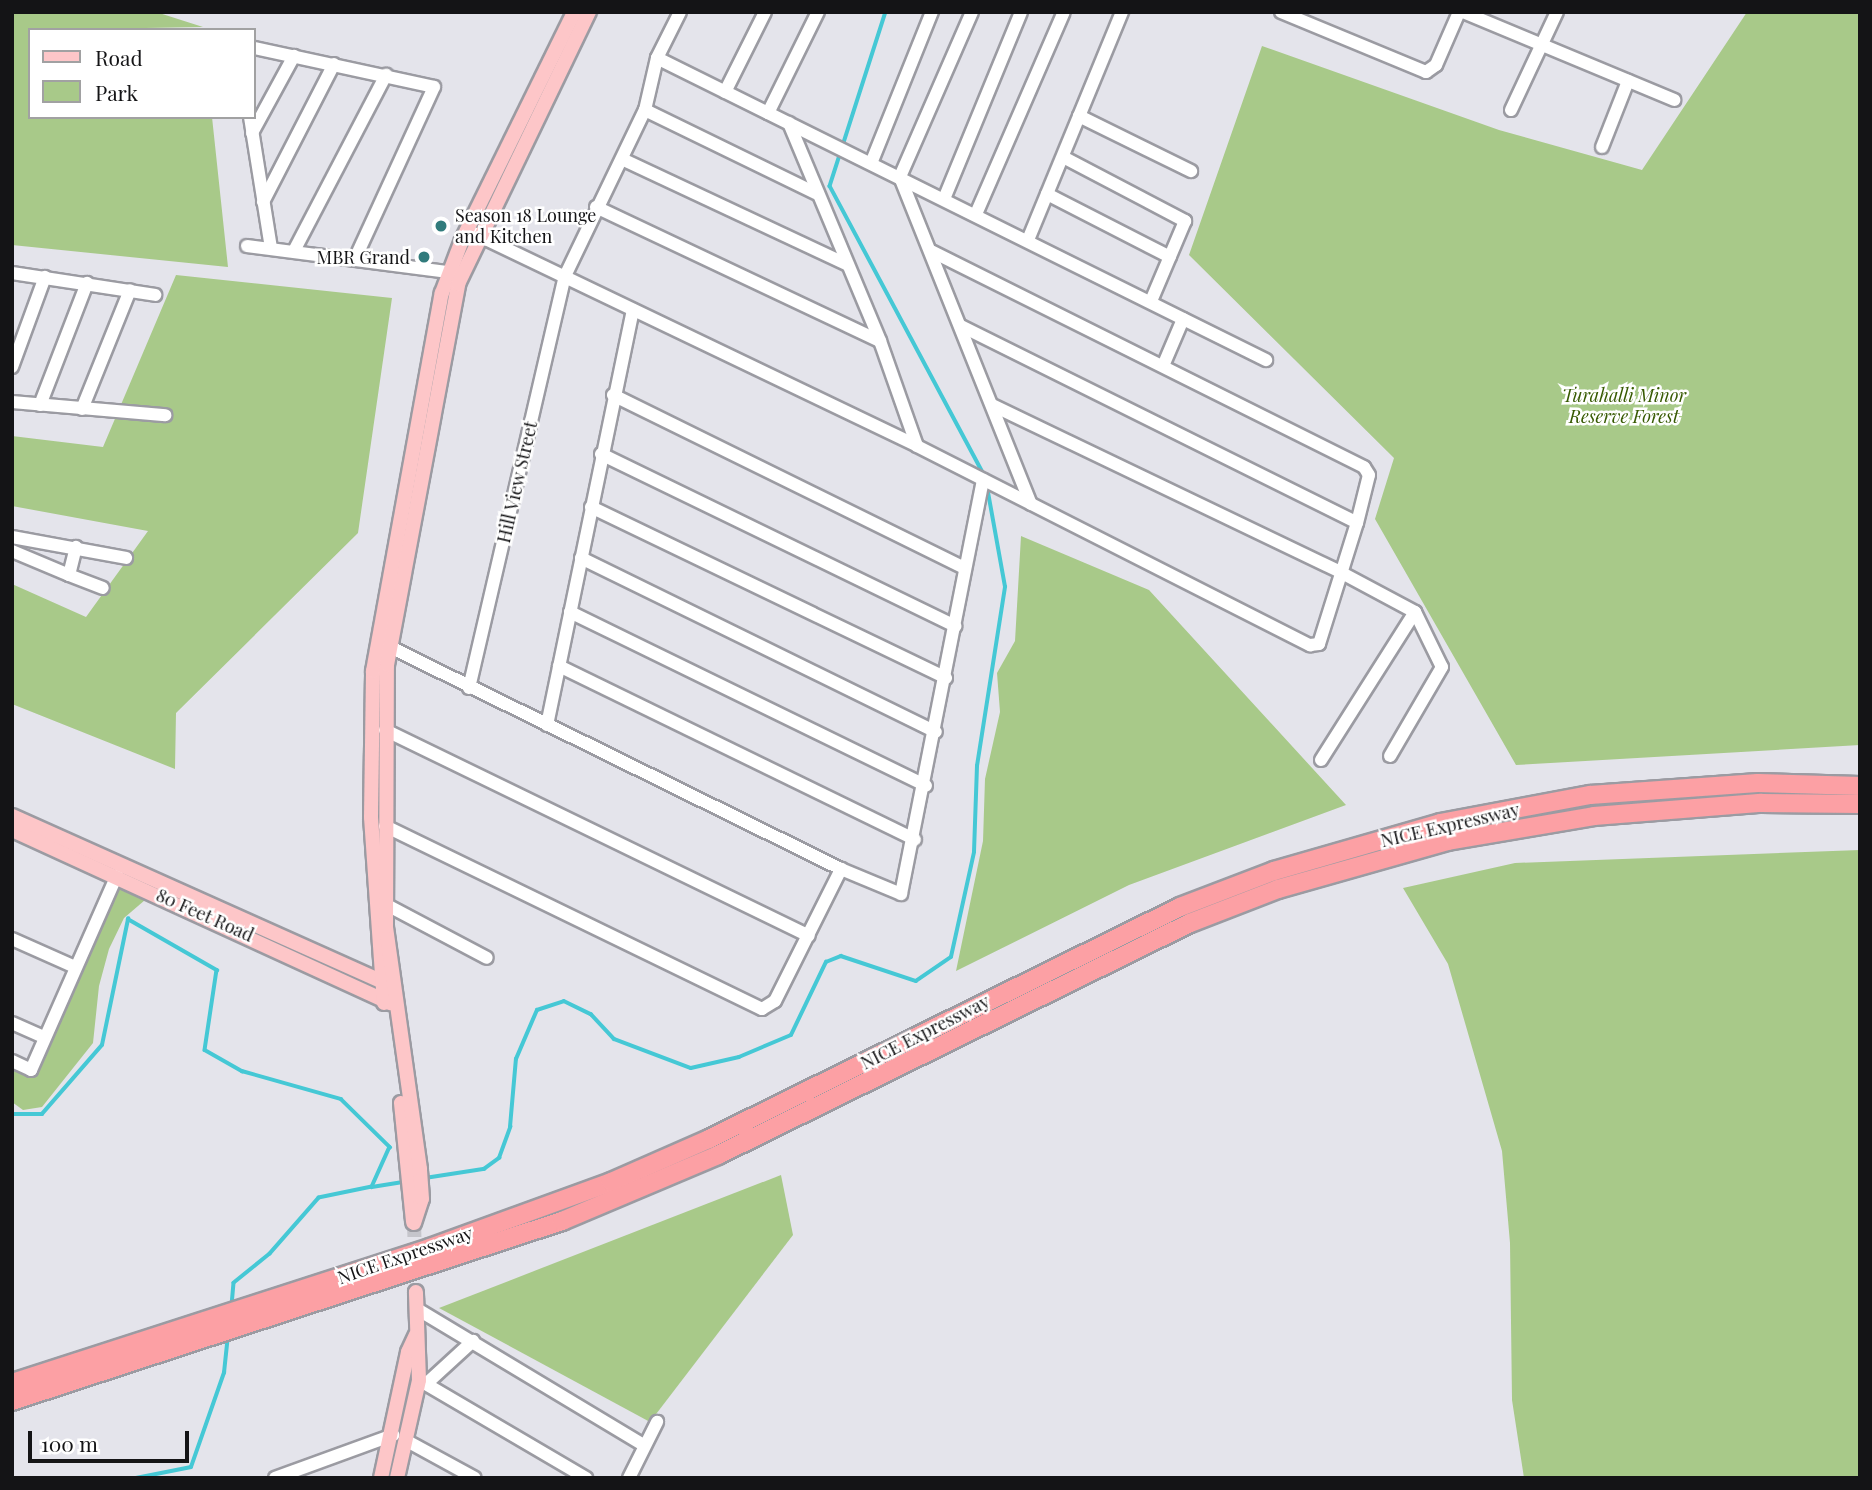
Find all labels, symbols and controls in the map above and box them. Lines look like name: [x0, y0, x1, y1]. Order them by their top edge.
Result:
legend: [28, 28, 256, 119]
text: Road: [95, 43, 143, 71]
text: Park: [95, 78, 138, 106]
place label: Season 18 Lounge and Kitchen: [455, 205, 596, 248]
marker: Season 18 Lounge and Kitchen: [433, 218, 449, 234]
place label: MBR Grand: [316, 246, 410, 268]
marker: MBR Grand: [416, 249, 432, 265]
park label: Turahalli Minor Reserve Forest: [1562, 385, 1686, 428]
street label: Hill View Street: [492, 418, 542, 546]
street label: NICE Expressway: [1378, 799, 1522, 851]
street label: 80 Feet Road: [153, 884, 257, 946]
street label: NICE Expressway: [857, 990, 993, 1074]
street label: NICE Expressway: [334, 1222, 476, 1288]
scale bar: [32, 1416, 192, 1460]
text: 100 m: [41, 1429, 98, 1457]

